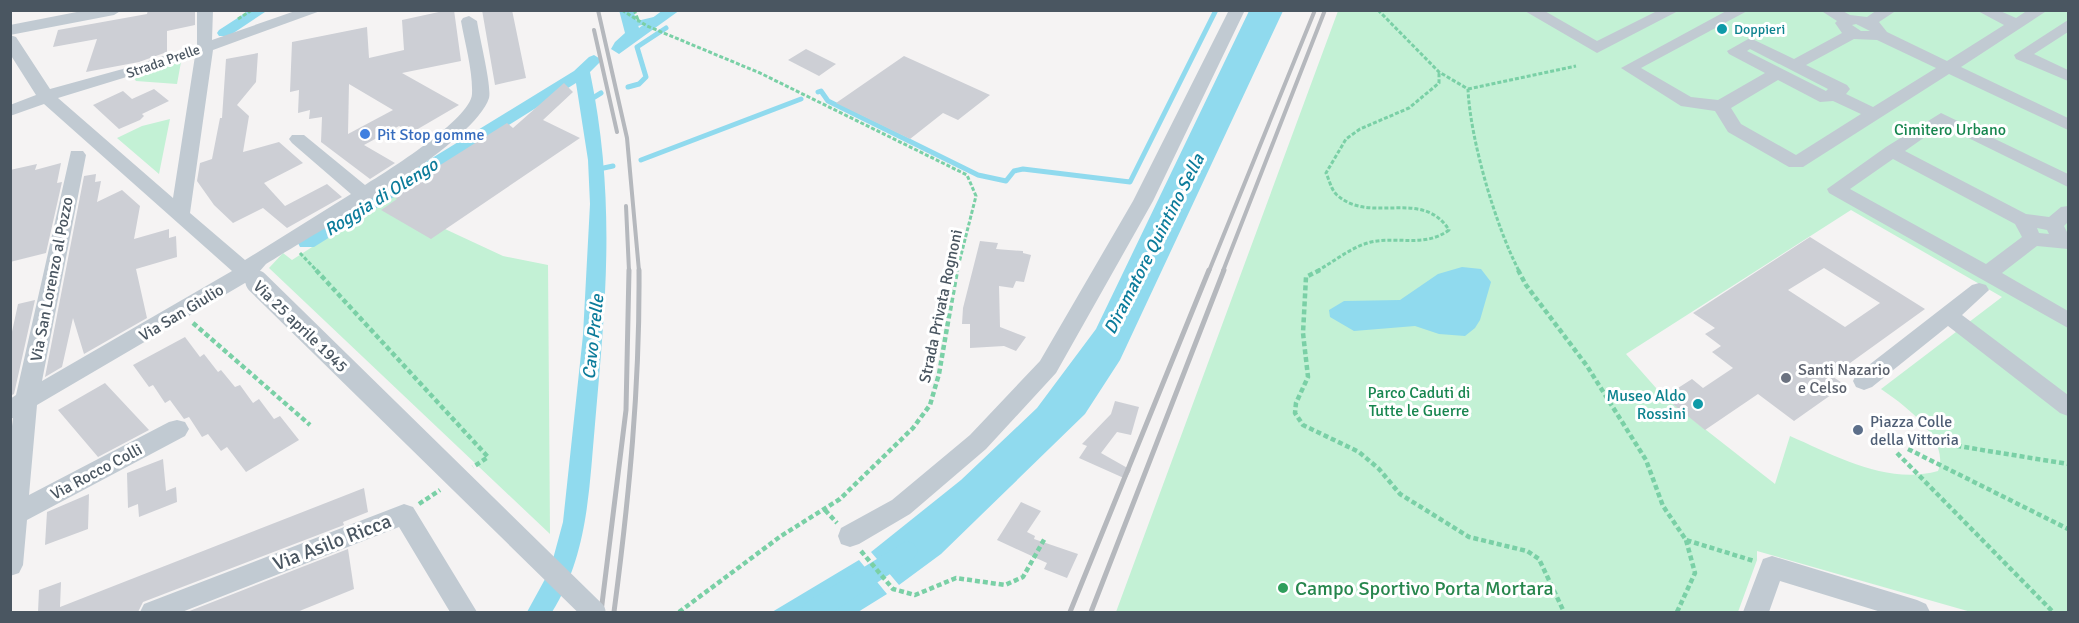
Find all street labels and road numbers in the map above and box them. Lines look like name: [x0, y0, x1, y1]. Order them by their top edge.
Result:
street label: Strada Prelle: [124, 41, 202, 82]
street label: Via San Lorenzo al Pozzo: [26, 195, 78, 363]
street label: Strada Privata Rognoni: [915, 228, 967, 385]
street label: Via 25 aprile 1945: [249, 277, 352, 377]
street label: Via San Giulio: [136, 280, 227, 346]
street label: Via Rocco Colli: [47, 439, 146, 504]
street label: Via Asilo Ricca: [270, 508, 395, 576]

